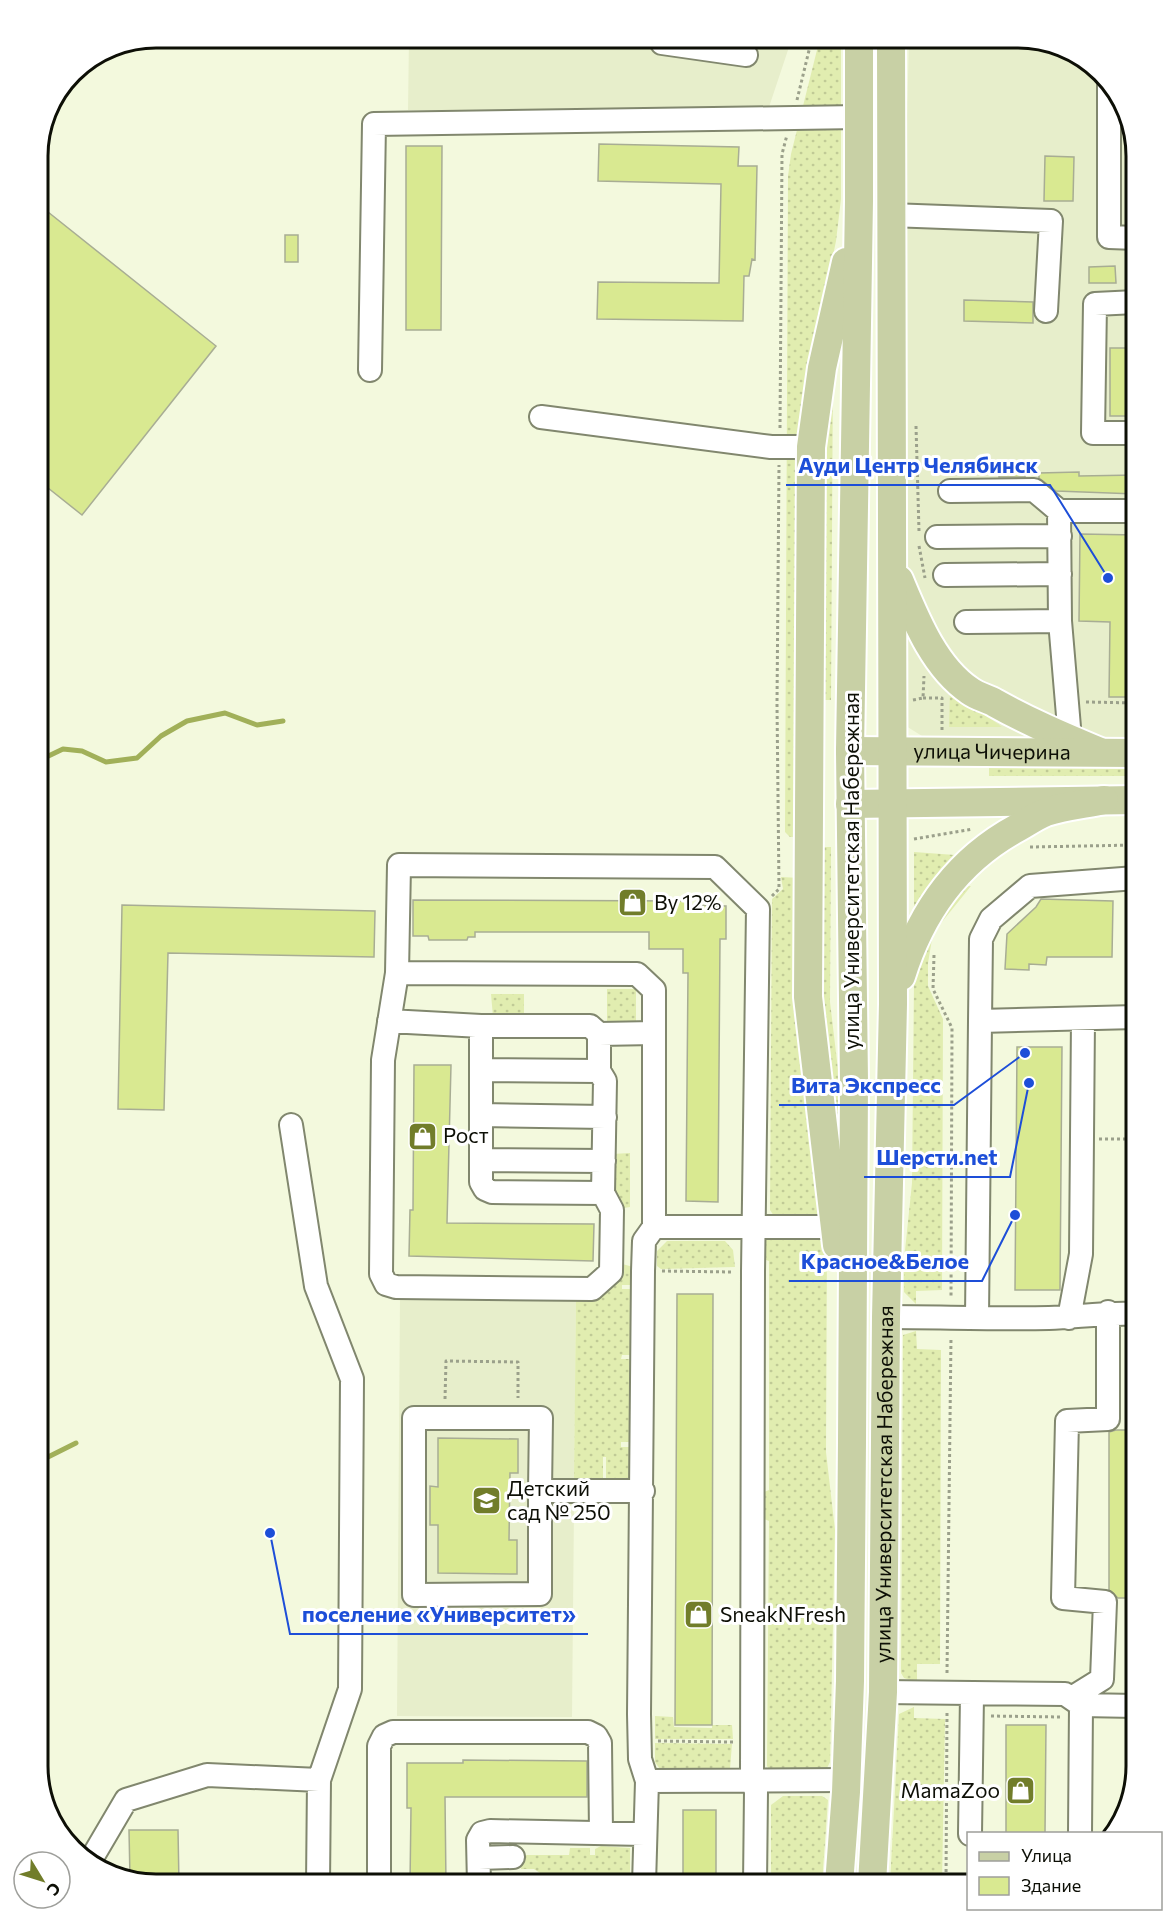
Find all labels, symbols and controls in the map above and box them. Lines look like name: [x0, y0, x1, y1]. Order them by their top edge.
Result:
callout: Ауди Центр Челябинск: [786, 445, 1050, 485]
text: Ауди Центр Челябинск: [798, 451, 1038, 478]
street label: улица Университетская Набережная: [838, 692, 863, 1050]
street label: улица Чичерина: [913, 737, 1071, 764]
shop icon: Ву 12%: [617, 887, 649, 919]
place label: Ву 12%: [654, 889, 721, 914]
callout: Вита Экспресс: [779, 1065, 954, 1105]
text: Вита Экспресс: [791, 1071, 941, 1098]
shop icon: Рост: [406, 1120, 438, 1152]
place label: Рост: [443, 1122, 489, 1147]
callout: Шерсти.net: [864, 1137, 1010, 1177]
text: Шерсти.net: [876, 1143, 998, 1170]
callout: Красное&Белое: [789, 1241, 982, 1281]
text: Красное&Белое: [801, 1247, 969, 1274]
street label: улица Университетская Набережная: [869, 1305, 897, 1663]
place label: Детский сад № 250: [507, 1475, 611, 1524]
school or university icon: Детский сад № 250: [470, 1485, 502, 1517]
callout: поселение «Университет»: [290, 1594, 588, 1634]
shop icon: SneakNFresh: [683, 1599, 715, 1631]
text: поселение «Университет»: [302, 1600, 576, 1627]
place label: SneakNFresh: [720, 1601, 846, 1626]
shop icon: MamaZoo: [1005, 1775, 1037, 1807]
place label: MamaZoo: [901, 1777, 1000, 1802]
legend: [967, 1832, 1162, 1910]
text: Улица: [1021, 1844, 1072, 1866]
north arrow: [12, 1850, 72, 1910]
text: Здание: [1021, 1874, 1081, 1896]
text: С: [43, 1879, 65, 1900]

